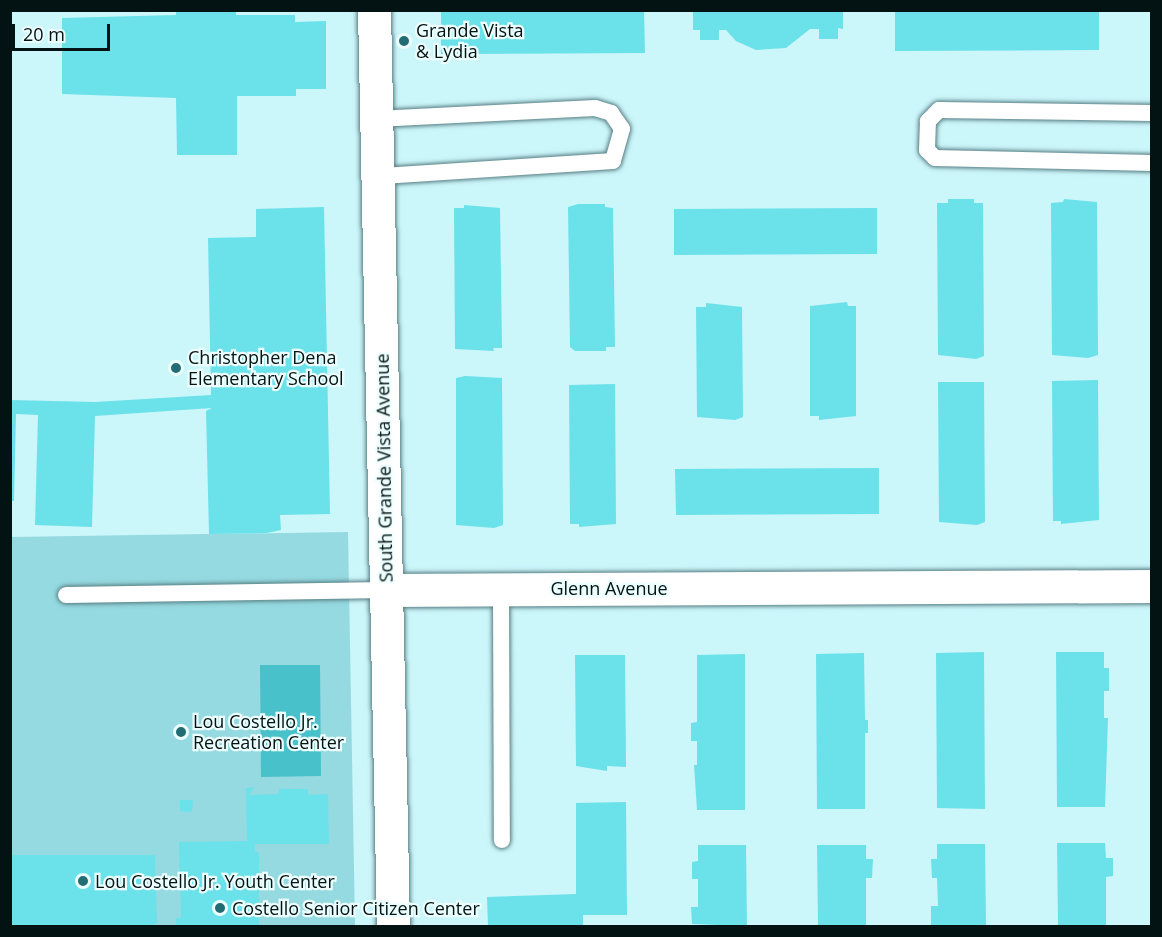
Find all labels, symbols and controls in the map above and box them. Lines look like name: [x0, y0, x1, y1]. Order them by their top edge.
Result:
scale bar: [15, 12, 112, 50]
place label: Grande Vista & Lydia: [416, 20, 524, 63]
text: 20 m: [23, 22, 65, 46]
marker: Grande Vista & Lydia: [397, 34, 411, 48]
place label: Christopher Dena Elementary School: [188, 347, 344, 389]
street label: South Grande Vista Avenue: [371, 353, 397, 583]
marker: Christopher Dena Elementary School: [169, 361, 183, 375]
street label: Glenn Avenue: [550, 577, 668, 599]
place label: Lou Costello Jr. Recreation Center: [193, 711, 344, 754]
marker: Lou Costello Jr. Recreation Center: [174, 725, 188, 739]
place label: Lou Costello Jr. Youth Center: [95, 870, 335, 892]
marker: Lou Costello Jr. Youth Center: [76, 874, 90, 888]
place label: Costello Senior Citizen Center: [232, 897, 480, 919]
marker: Costello Senior Citizen Center: [213, 901, 227, 915]

